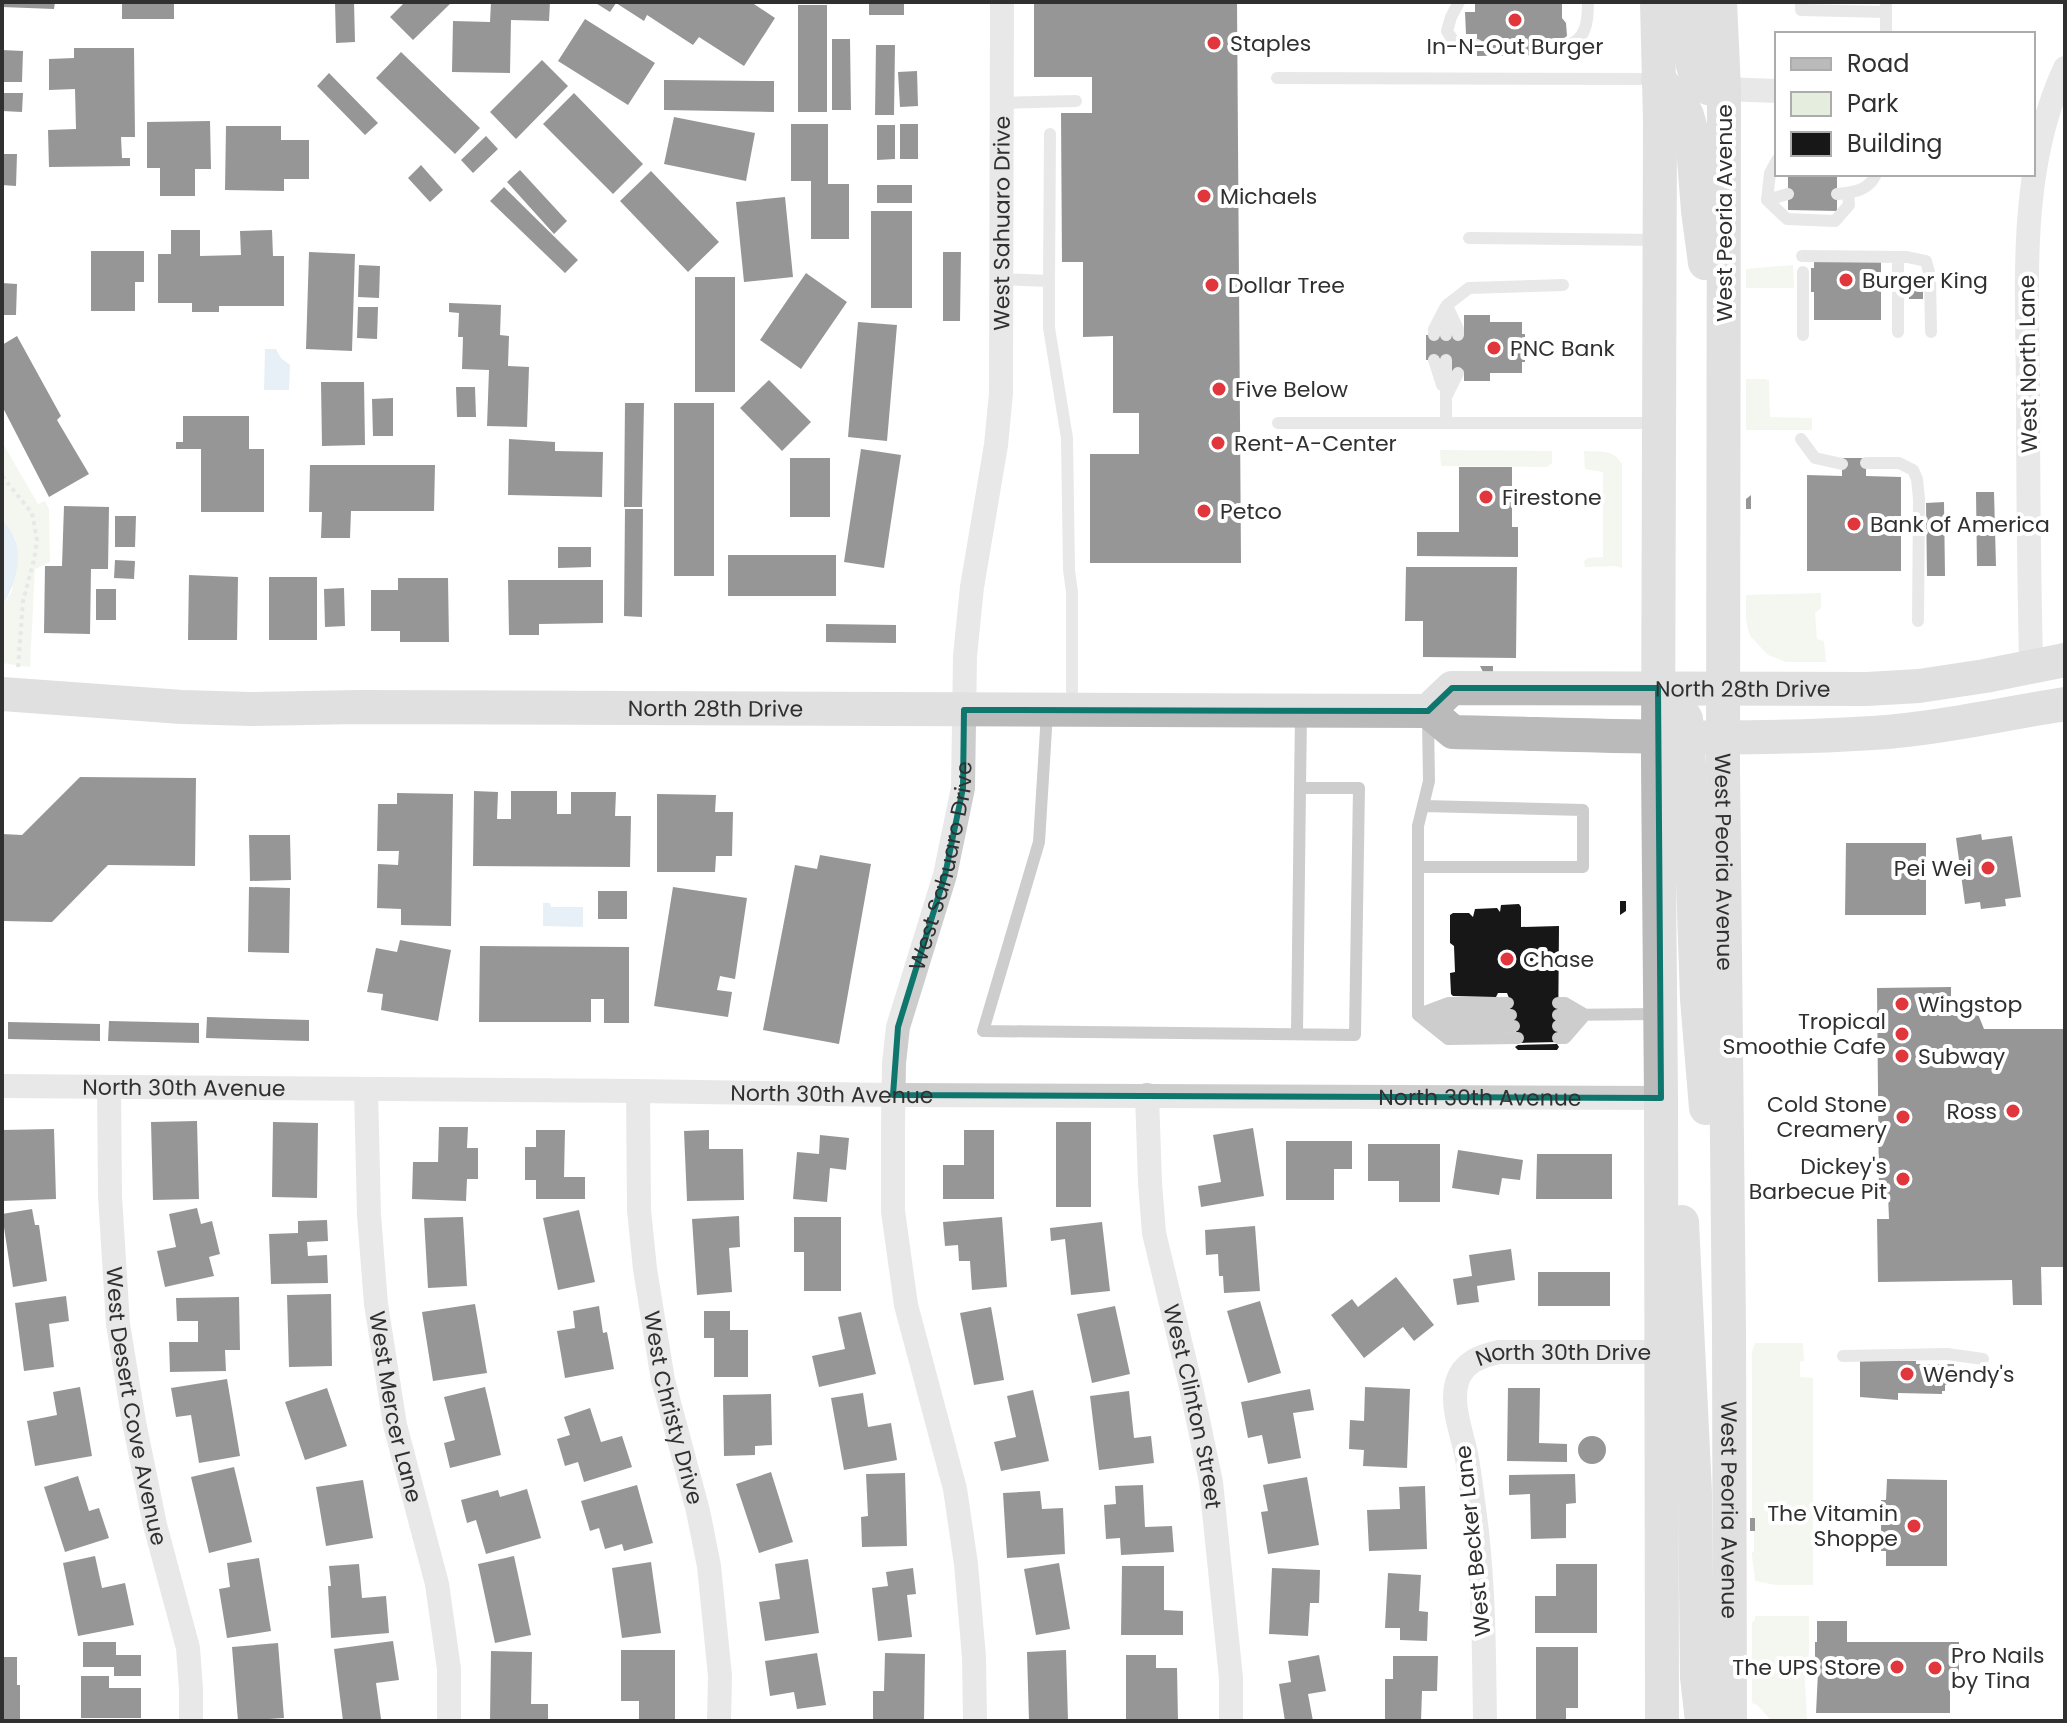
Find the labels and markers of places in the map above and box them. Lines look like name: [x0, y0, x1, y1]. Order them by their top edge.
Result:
marker: In-N-Out Burger: [1506, 11, 1524, 29]
place label: Staples: [1230, 28, 1311, 59]
place label: In-N-Out Burger: [1427, 31, 1603, 62]
marker: Staples: [1205, 34, 1223, 52]
place label: Michaels: [1220, 181, 1317, 212]
marker: Michaels: [1195, 187, 1213, 205]
place label: Burger King: [1862, 265, 1988, 296]
place label: Dollar Tree: [1228, 270, 1345, 301]
marker: Burger King: [1837, 271, 1855, 289]
marker: Dollar Tree: [1203, 276, 1221, 294]
place label: PNC Bank: [1510, 333, 1616, 364]
marker: PNC Bank: [1485, 339, 1503, 357]
place label: Five Below: [1235, 374, 1348, 405]
marker: Five Below: [1210, 380, 1228, 398]
place label: Rent-A-Center: [1234, 428, 1397, 459]
marker: Rent-A-Center: [1209, 434, 1227, 452]
place label: Firestone: [1502, 482, 1602, 513]
marker: Firestone: [1477, 488, 1495, 506]
place label: Petco: [1220, 496, 1282, 527]
marker: Petco: [1195, 502, 1213, 520]
place label: Bank of America: [1870, 509, 2050, 540]
marker: Bank of America: [1845, 515, 1863, 533]
place label: Pei Wei: [1894, 853, 1972, 884]
marker: Pei Wei: [1979, 859, 1997, 877]
place label: Chase: [1523, 944, 1594, 975]
marker: Chase: [1498, 950, 1516, 968]
place label: Wingstop: [1918, 989, 2022, 1020]
marker: Wingstop: [1893, 995, 1911, 1013]
place label: Tropical Smoothie Cafe: [1723, 1006, 1886, 1062]
marker: Tropical Smoothie Cafe: [1893, 1025, 1911, 1043]
place label: Subway: [1918, 1041, 2006, 1072]
marker: Subway: [1893, 1047, 1911, 1065]
place label: Cold Stone Creamery: [1767, 1089, 1888, 1145]
place label: Ross: [1947, 1096, 1997, 1127]
marker: Ross: [2004, 1102, 2022, 1120]
marker: Cold Stone Creamery: [1894, 1108, 1912, 1126]
place label: Dickey's Barbecue Pit: [1749, 1151, 1887, 1207]
marker: Dickey's Barbecue Pit: [1894, 1170, 1912, 1188]
place label: Wendy's: [1923, 1359, 2014, 1390]
marker: Wendy's: [1898, 1365, 1916, 1383]
place label: The Vitamin Shoppe: [1767, 1498, 1898, 1554]
marker: The Vitamin Shoppe: [1905, 1517, 1923, 1535]
place label: Pro Nails by Tina: [1951, 1640, 2045, 1696]
place label: The UPS Store: [1732, 1652, 1881, 1683]
marker: The UPS Store: [1888, 1658, 1906, 1676]
marker: Pro Nails by Tina: [1926, 1659, 1944, 1677]

